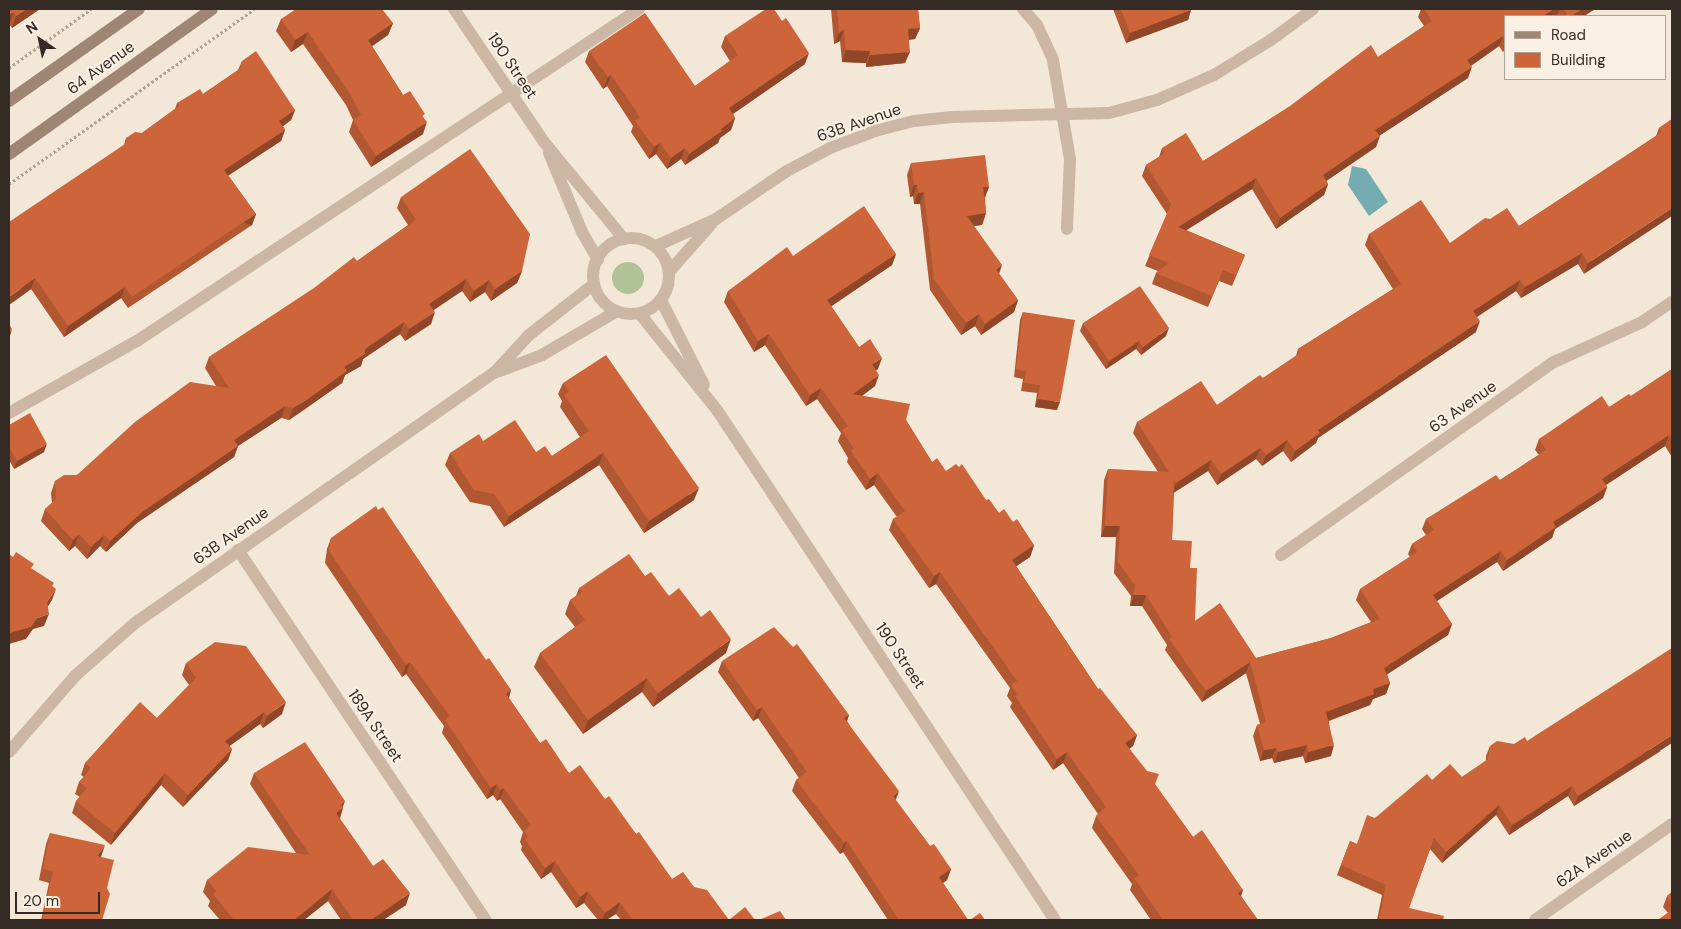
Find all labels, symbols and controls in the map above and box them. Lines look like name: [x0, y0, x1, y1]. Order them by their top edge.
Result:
north arrow: [15, 15, 65, 65]
legend: [1504, 15, 1666, 80]
text: N: [22, 17, 41, 38]
text: Road: [1551, 25, 1586, 45]
street label: 190 Street: [483, 29, 541, 103]
street label: 64 Avenue: [64, 37, 138, 99]
text: Building: [1551, 50, 1606, 70]
street label: 63B Avenue: [814, 100, 904, 146]
street label: 63 Avenue: [1425, 377, 1501, 437]
street label: 63B Avenue: [190, 503, 272, 569]
street label: 190 Street: [871, 619, 929, 693]
street label: 189A Street: [344, 686, 406, 766]
street label: 62A Avenue: [1552, 826, 1636, 892]
scale bar: [18, 882, 102, 914]
text: 20 m: [23, 891, 59, 911]

